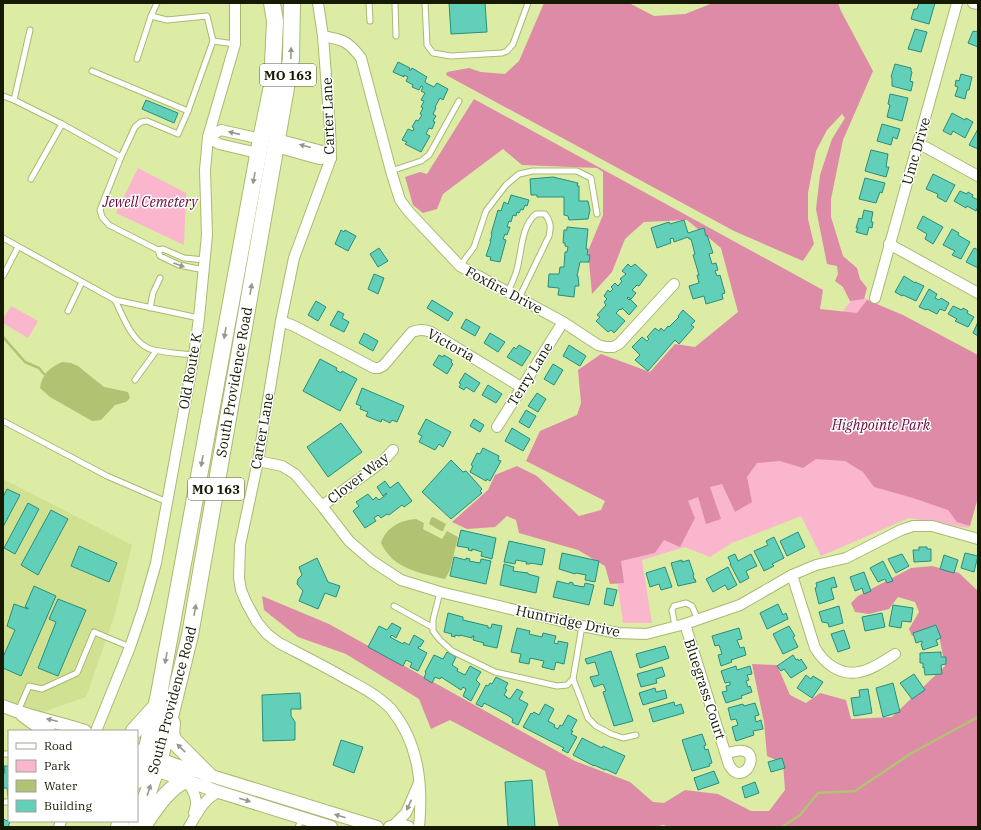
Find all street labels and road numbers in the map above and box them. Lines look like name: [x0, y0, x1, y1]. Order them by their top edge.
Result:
road number: MO 163: [260, 64, 316, 86]
street label: Carter Lane: [318, 77, 338, 155]
street label: Umc Drive: [898, 115, 934, 187]
street label: Foxfire Drive: [462, 262, 546, 318]
street label: South Providence Road: [212, 305, 256, 459]
street label: Victoria: [424, 325, 478, 366]
street label: Old Route K: [174, 331, 206, 411]
street label: Terry Lane: [503, 339, 557, 409]
street label: Carter Lane: [246, 391, 278, 471]
street label: Clover Way: [324, 448, 393, 508]
road number: MO 163: [188, 478, 244, 500]
street label: Huntridge Drive: [514, 601, 622, 641]
street label: South Providence Road: [144, 624, 201, 776]
street label: Bluegrass Court: [680, 636, 730, 742]

